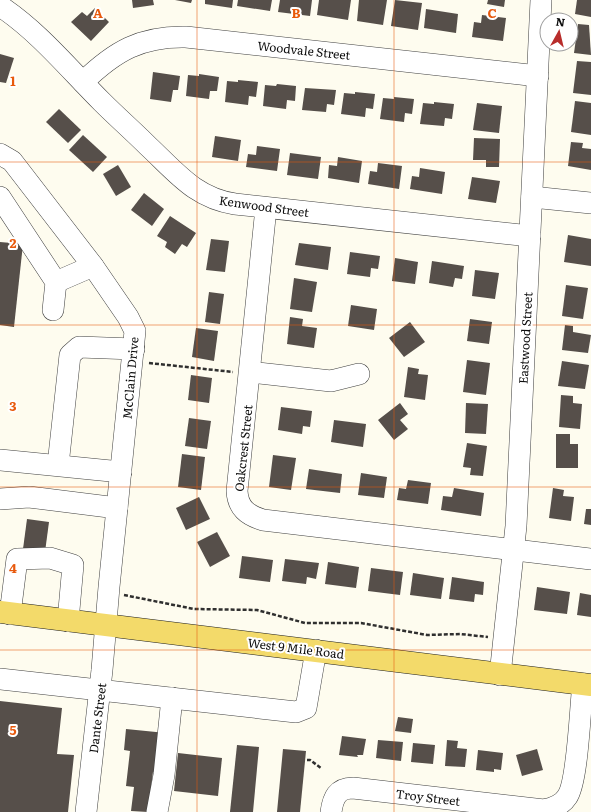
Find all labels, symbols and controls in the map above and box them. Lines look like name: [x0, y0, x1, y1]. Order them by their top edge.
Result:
text: A: [93, 3, 103, 22]
text: B: [292, 3, 301, 22]
text: C: [487, 3, 497, 22]
north arrow: [539, 12, 579, 52]
text: N: [555, 13, 566, 30]
street label: Woodvale Street: [257, 36, 351, 64]
text: 1: [10, 71, 16, 90]
street label: Kenwood Street: [218, 191, 310, 221]
text: 2: [10, 233, 17, 252]
street label: Eastwood Street: [514, 291, 536, 385]
street label: McClain Drive: [117, 336, 143, 420]
text: 3: [9, 396, 17, 415]
street label: Oakcrest Street: [229, 404, 257, 492]
text: 4: [9, 558, 17, 577]
street label: West 9 Mile Road: [247, 633, 346, 663]
street label: Dante Street: [84, 682, 110, 754]
text: 5: [9, 720, 17, 739]
street label: Troy Street: [395, 784, 461, 810]

